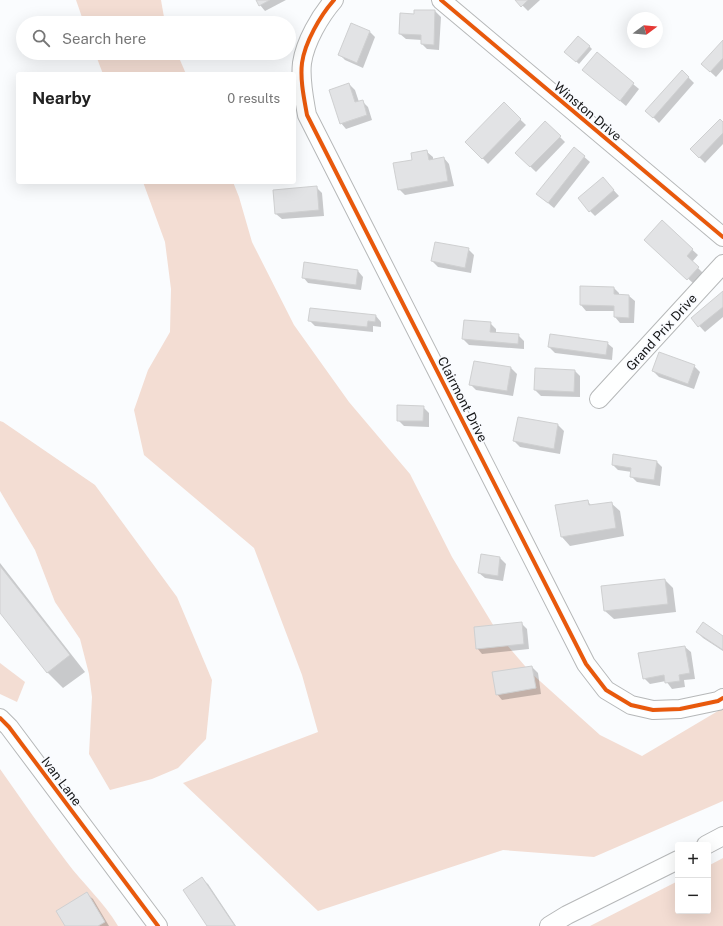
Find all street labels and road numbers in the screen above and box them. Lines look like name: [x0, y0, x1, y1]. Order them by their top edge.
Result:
street label: Winston Drive: [551, 79, 625, 144]
street label: Grand Prix Drive: [623, 291, 700, 374]
street label: Clairmont Drive: [435, 354, 490, 444]
street label: Ivan Lane: [38, 754, 85, 809]

